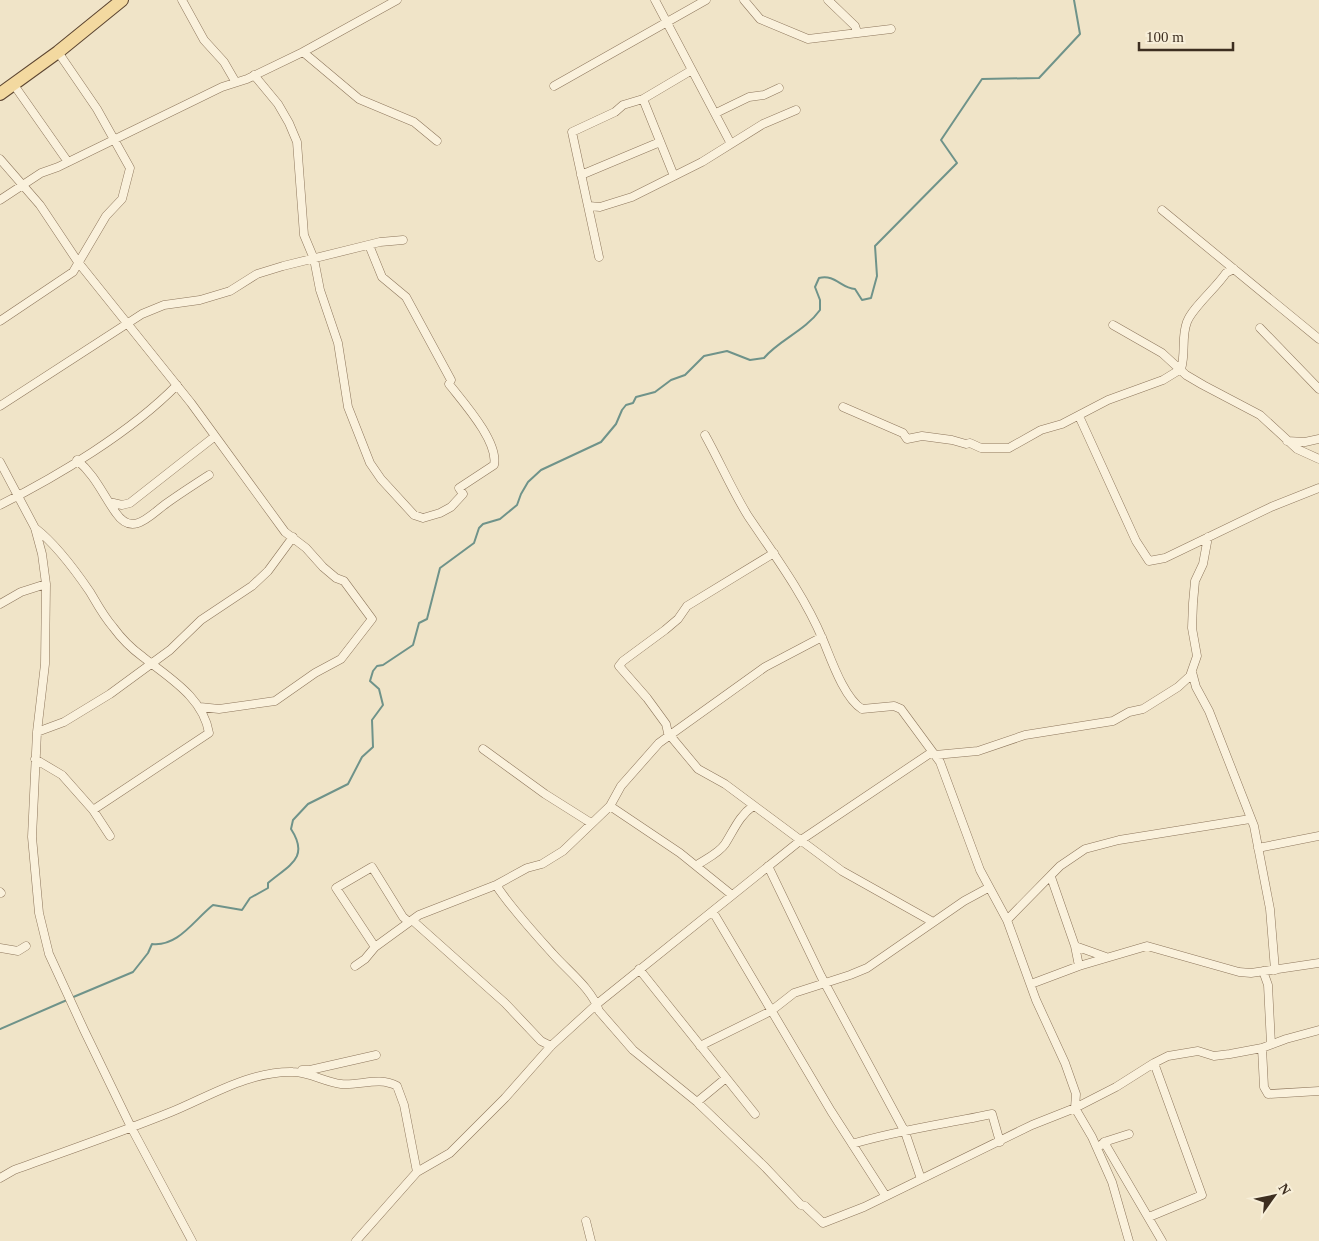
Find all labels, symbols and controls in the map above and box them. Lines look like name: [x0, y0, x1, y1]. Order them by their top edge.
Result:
scale bar: [1139, 20, 1233, 52]
text: 100 m: [1146, 29, 1184, 45]
north arrow: [1249, 1171, 1299, 1221]
text: N: [1275, 1181, 1294, 1198]

